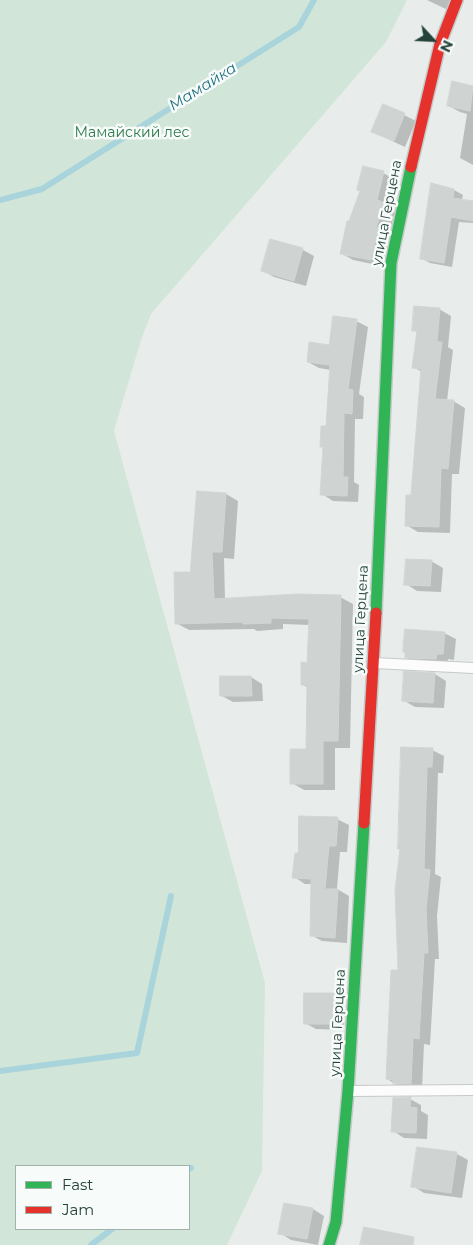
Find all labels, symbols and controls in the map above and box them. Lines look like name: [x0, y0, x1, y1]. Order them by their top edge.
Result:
north arrow: [408, 15, 458, 65]
text: N: [436, 37, 457, 55]
water label: Мамайка: [166, 59, 240, 115]
park label: Мамайский лес: [75, 125, 189, 141]
street label: улица Герцена: [368, 158, 406, 268]
street label: улица Герцена: [350, 565, 372, 673]
street label: улица Герцена: [327, 969, 349, 1077]
legend: [15, 1165, 190, 1230]
text: Fast: [62, 1175, 93, 1194]
text: Jam: [62, 1200, 94, 1219]

